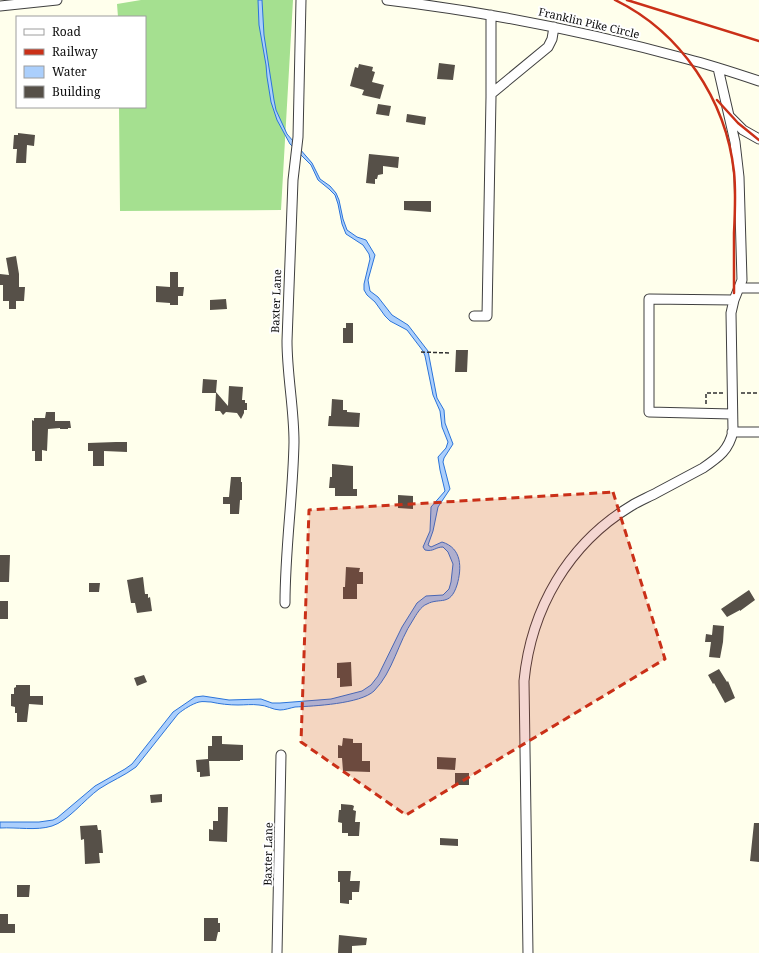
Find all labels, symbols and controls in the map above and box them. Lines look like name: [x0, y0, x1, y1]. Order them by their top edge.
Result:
street label: Franklin Pike Circle: [537, 4, 641, 41]
legend: [16, 16, 146, 108]
text: Road: [52, 23, 82, 40]
text: Railway: [52, 43, 98, 60]
text: Water: [52, 63, 87, 80]
text: Building: [52, 83, 101, 100]
street label: Baxter Lane: [267, 269, 284, 333]
street label: Baxter Lane: [259, 822, 276, 886]

